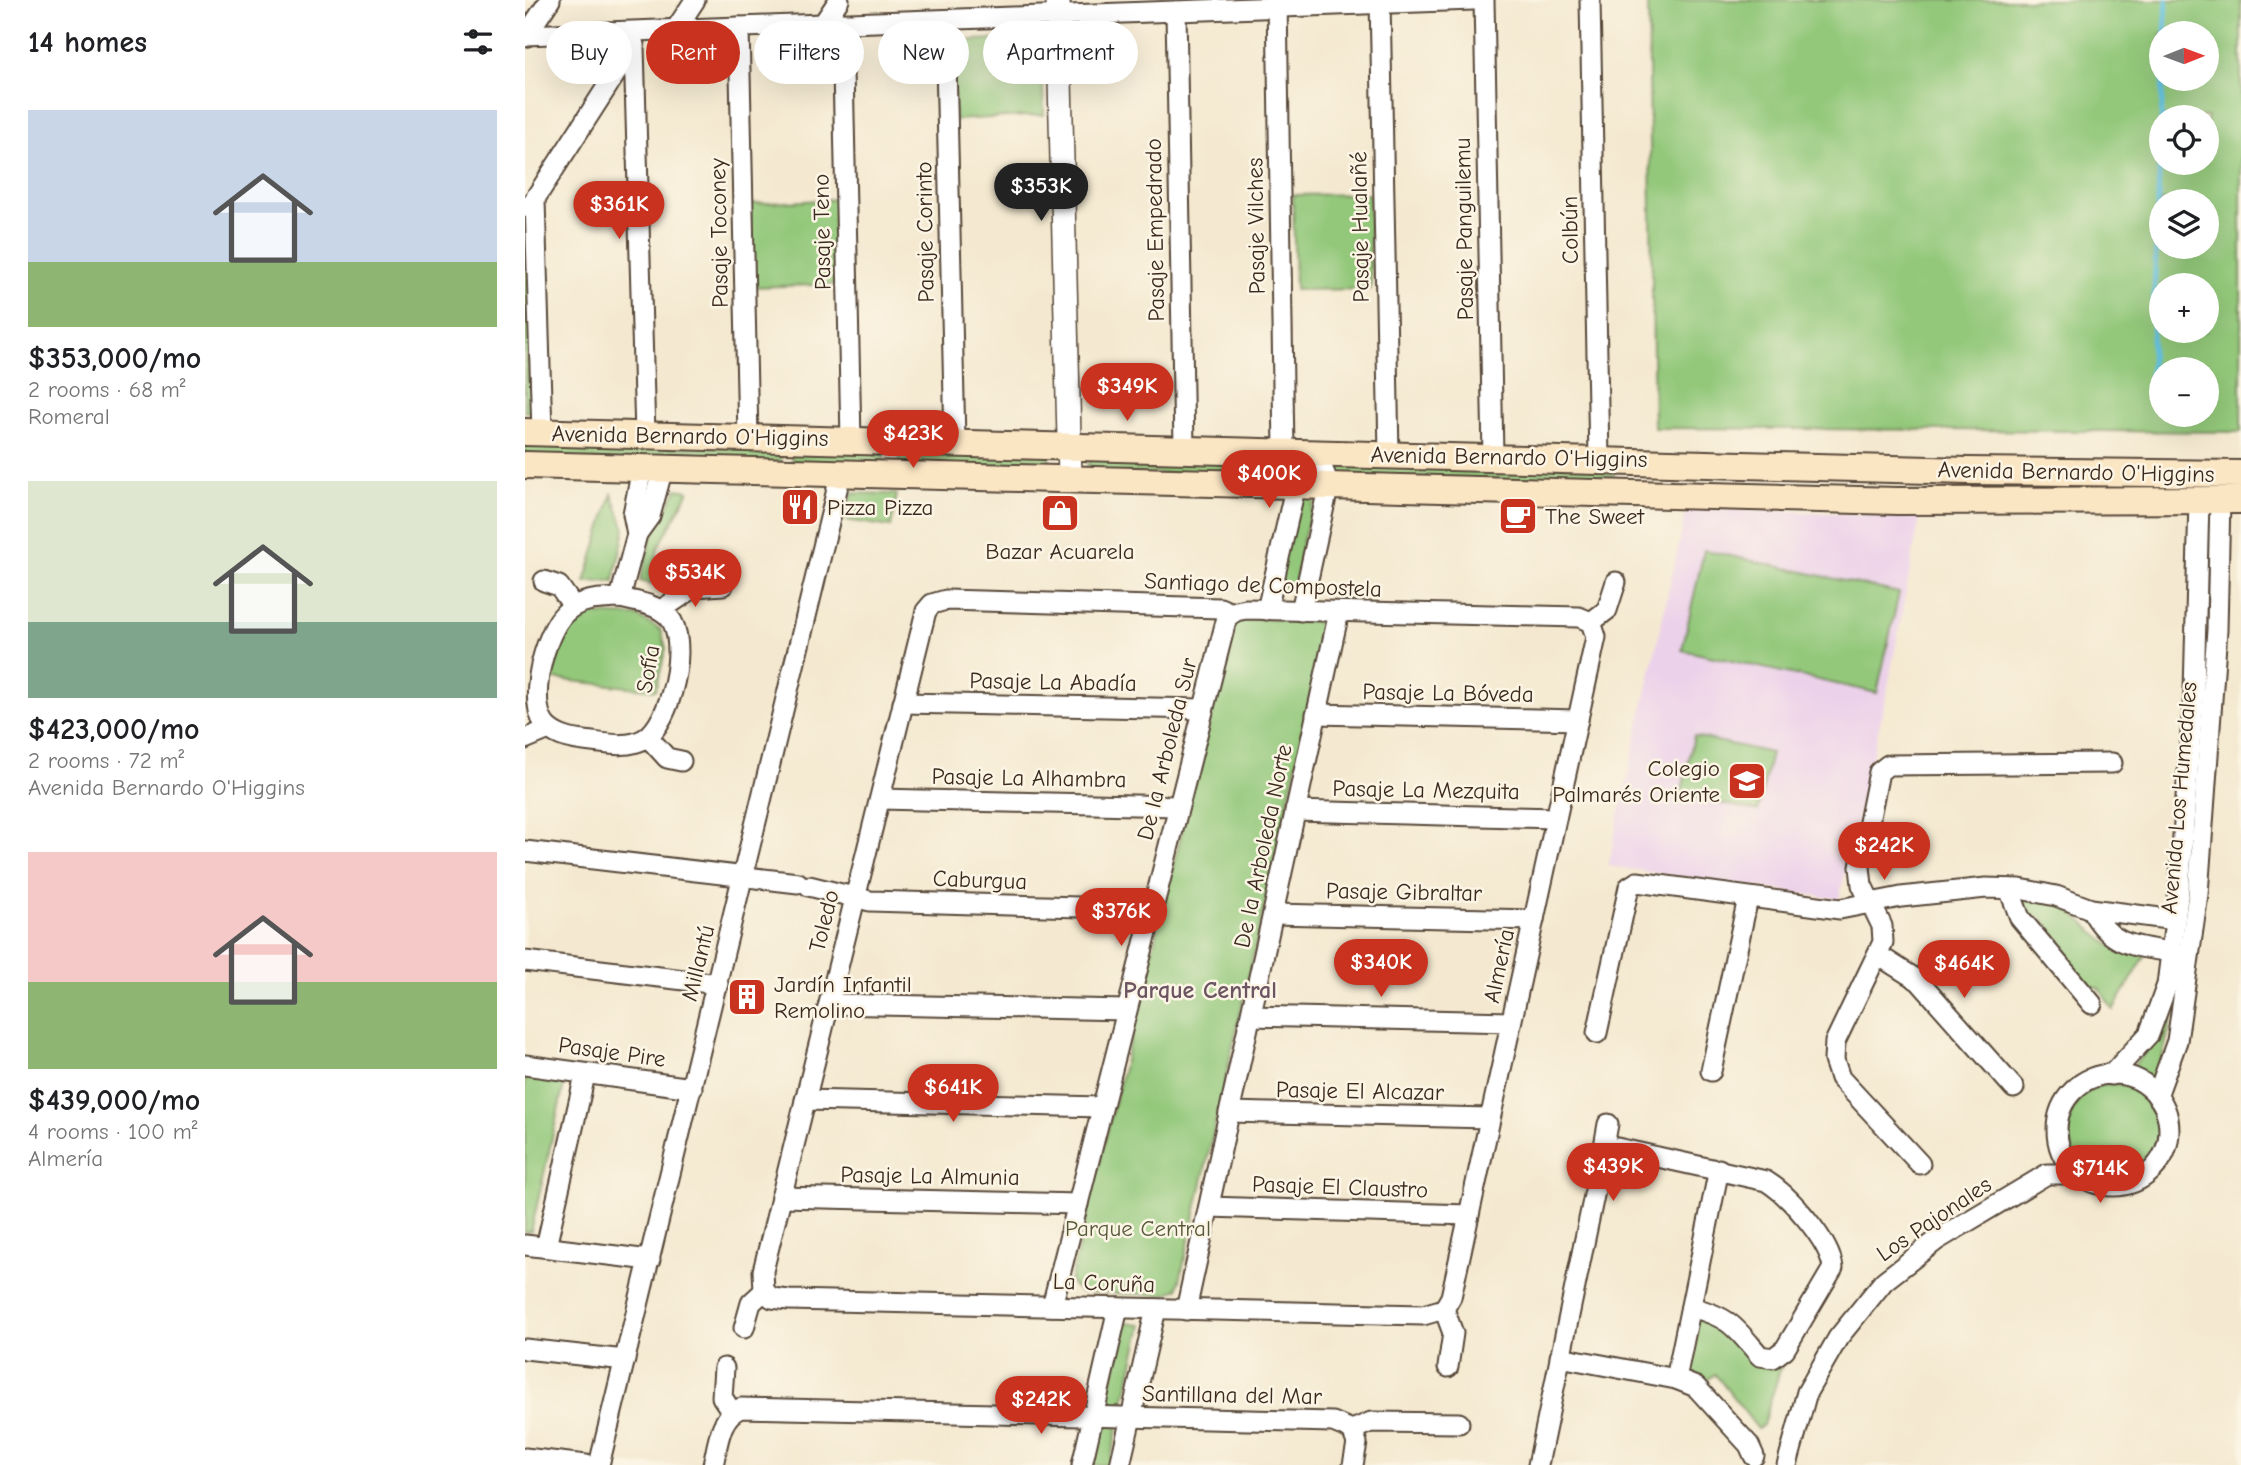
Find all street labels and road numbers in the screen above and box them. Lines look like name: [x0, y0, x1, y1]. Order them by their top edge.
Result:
street label: Pasaje Panguilemu: [1449, 137, 1479, 321]
street label: Pasaje Empedrado: [1140, 138, 1170, 322]
street label: Pasaje Hualañé: [1345, 151, 1375, 303]
street label: Pasaje Toconey: [704, 157, 734, 308]
street label: Pasaje Vilches: [1241, 157, 1271, 295]
street label: Pasaje Corinto: [910, 161, 940, 303]
street label: Pasaje Teno: [807, 174, 837, 290]
street label: Colbún: [1556, 196, 1584, 264]
street label: Avenida Bernardo O'Higgins: [551, 420, 829, 452]
street label: Avenida Bernardo O'Higgins: [1370, 441, 1648, 473]
street label: Avenida Bernardo O'Higgins: [1937, 456, 2215, 488]
street label: Santiago de Compostela: [1144, 567, 1382, 603]
street label: Sofía: [631, 643, 665, 695]
street label: De la Arboleda Sur: [1131, 654, 1203, 843]
street label: Pasaje La Abadía: [969, 667, 1137, 697]
street label: Pasaje La Bóveda: [1362, 678, 1534, 708]
street label: Avenida Los Humedales: [2155, 681, 2203, 915]
street label: De la Arboleda Norte: [1228, 742, 1298, 950]
street label: Pasaje La Alhambra: [931, 763, 1127, 793]
street label: Pasaje La Mezquita: [1332, 775, 1520, 805]
street label: Caburgua: [932, 865, 1028, 895]
street label: Pasaje Gibraltar: [1326, 877, 1483, 907]
street label: Toledo: [803, 887, 845, 955]
street label: Millantú: [676, 922, 720, 1004]
street label: Almería: [1478, 926, 1520, 1006]
street label: Pasaje Pire: [557, 1031, 667, 1073]
street label: Pasaje El Alcazar: [1276, 1076, 1445, 1106]
street label: Pasaje La Almunia: [840, 1161, 1020, 1191]
street label: Pasaje El Claustro: [1251, 1170, 1429, 1204]
street label: Los Pajonales: [1872, 1171, 1996, 1267]
street label: La Coruña: [1052, 1268, 1156, 1298]
street label: Santillana del Mar: [1142, 1380, 1323, 1410]

